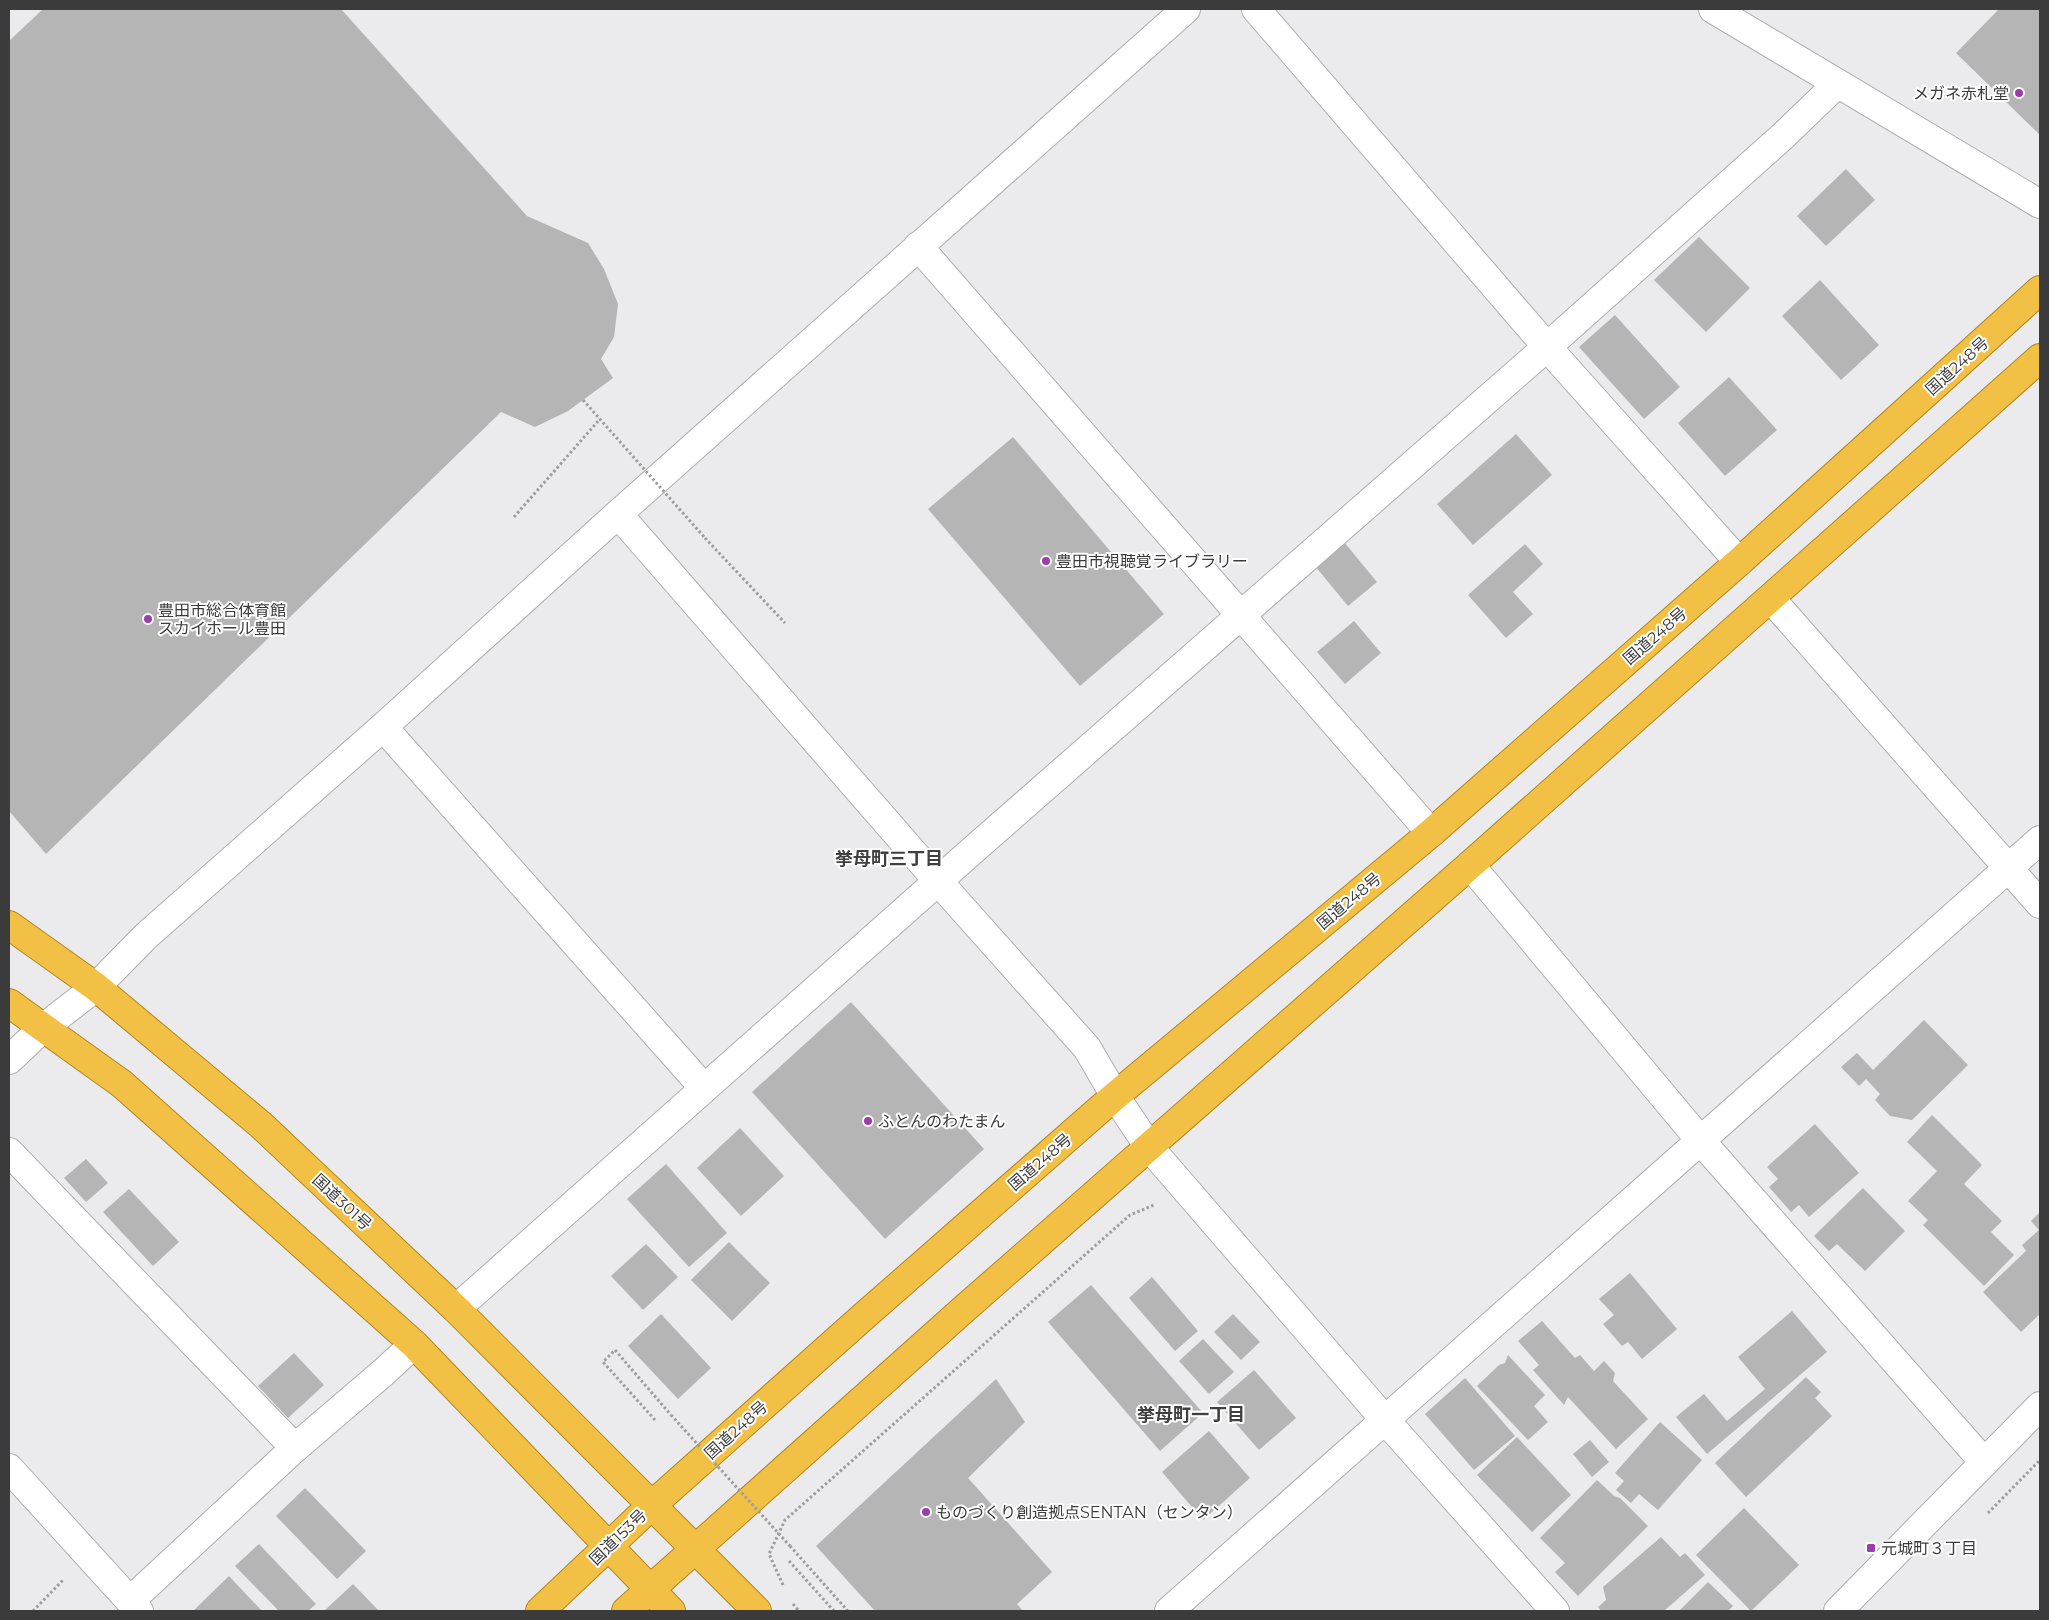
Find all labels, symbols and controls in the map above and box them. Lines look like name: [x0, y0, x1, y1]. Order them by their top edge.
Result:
place label: メガネ赤札堂: [1913, 84, 2009, 103]
marker: メガネ赤札堂: [2013, 87, 2025, 99]
street label: 国道248号: [1922, 333, 1992, 399]
place label: 豊田市視聴覚ライブラリー: [1056, 552, 1248, 571]
marker: 豊田市視聴覚ライブラリー: [1040, 555, 1052, 567]
place label: 豊田市総合体育館 スカイホール豊田: [158, 601, 286, 638]
street label: 国道248号: [1619, 603, 1691, 669]
marker: 豊田市総合体育館 スカイホール豊田: [142, 613, 154, 625]
district label: 挙母町三丁目: [835, 848, 943, 870]
street label: 国道248号: [1313, 869, 1385, 933]
place label: ふとんのわたまん: [878, 1112, 1006, 1131]
marker: ふとんのわたまん: [862, 1115, 874, 1127]
street label: 国道248号: [1004, 1129, 1076, 1195]
street label: 国道301号: [309, 1170, 375, 1234]
street label: 国道248号: [701, 1397, 771, 1463]
district label: 挙母町一丁目: [1137, 1404, 1245, 1426]
place label: ものづくり創造拠点SENTAN（センタン）: [936, 1503, 1243, 1522]
street label: 国道153号: [586, 1505, 650, 1569]
marker: ものづくり創造拠点SENTAN（センタン）: [920, 1506, 932, 1518]
place label: 元城町３丁目: [1881, 1539, 1977, 1558]
marker: 元城町３丁目: [1865, 1542, 1877, 1554]

